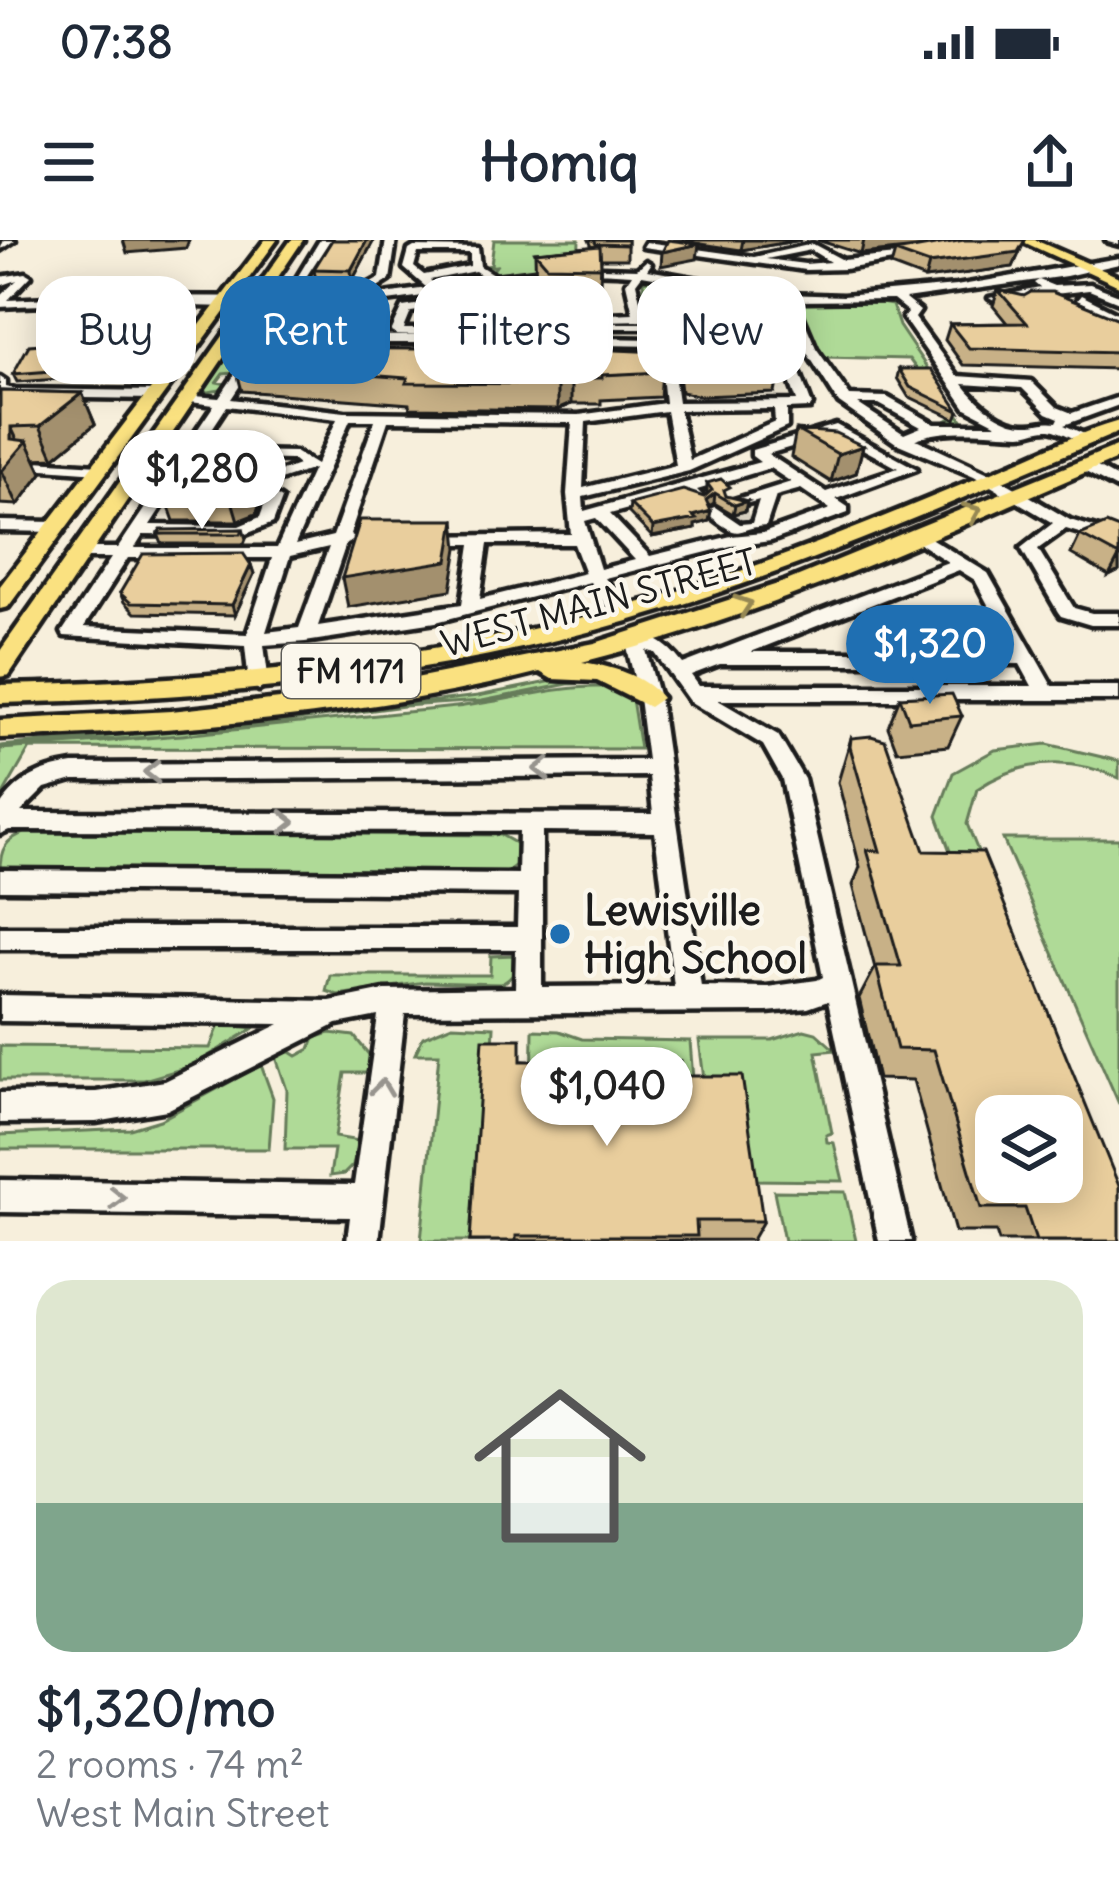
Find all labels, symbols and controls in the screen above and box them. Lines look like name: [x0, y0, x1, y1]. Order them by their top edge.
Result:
text: 07:38: [60, 14, 173, 70]
text: Homiq: [480, 128, 639, 196]
icon: menu: [36, 129, 102, 195]
icon: share: [1017, 129, 1083, 195]
chip: Buy: [36, 276, 196, 384]
chip: Rent: [220, 276, 390, 384]
chip: Filters: [414, 276, 613, 384]
chip: New: [637, 276, 806, 384]
pin: $1,280: [104, 430, 300, 532]
text: $1,280: [145, 444, 259, 493]
one-way arrow: [961, 502, 982, 526]
street label: WEST MAIN STREET: [436, 539, 762, 667]
one-way arrow: [733, 594, 754, 619]
pin: $1,320: [832, 605, 1028, 707]
text: $1,320: [873, 619, 987, 668]
road number: FM 1171: [282, 644, 420, 698]
one-way arrow: [532, 756, 550, 782]
one-way arrow: [142, 758, 161, 784]
one-way arrow: [279, 809, 297, 835]
place label: Lewisville High School: [584, 884, 807, 984]
marker: Lewisville High School: [547, 921, 573, 947]
pin: $1,040: [509, 1047, 705, 1149]
text: $1,040: [548, 1061, 666, 1110]
one-way arrow: [369, 1078, 395, 1098]
map controls: [975, 1095, 1083, 1203]
button: layers: [975, 1095, 1083, 1203]
one-way arrow: [108, 1184, 127, 1210]
icon: home: [452, 1358, 668, 1574]
text: $1,320/mo: [36, 1676, 276, 1740]
text: 2 rooms · 74 m²: [36, 1740, 304, 1789]
text: West Main Street: [36, 1789, 330, 1838]

